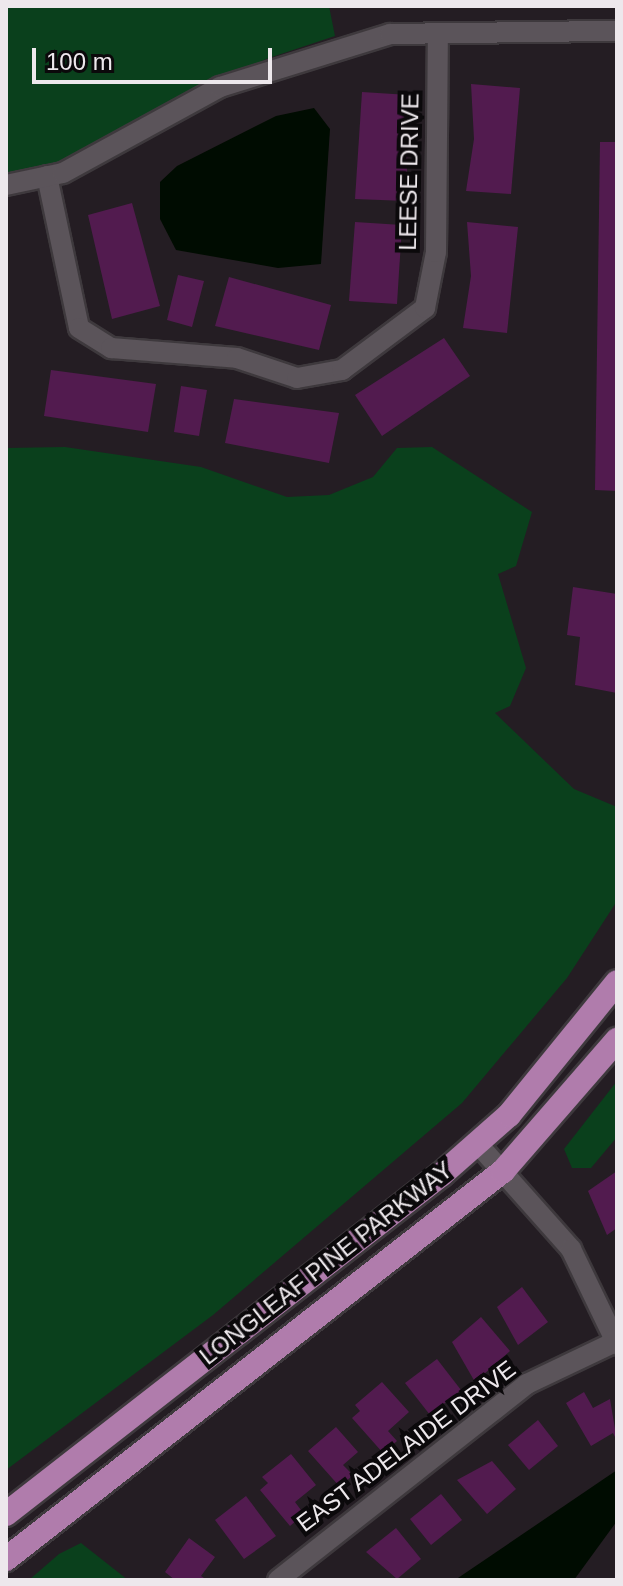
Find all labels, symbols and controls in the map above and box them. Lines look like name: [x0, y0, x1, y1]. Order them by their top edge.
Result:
scale bar: [36, 32, 276, 82]
text: 100 m: [46, 48, 113, 75]
street label: LEESE DRIVE: [393, 93, 425, 251]
street label: LONGLEAF PINE PARKWAY: [194, 1155, 458, 1371]
street label: EAST ADELAIDE DRIVE: [290, 1354, 522, 1538]

